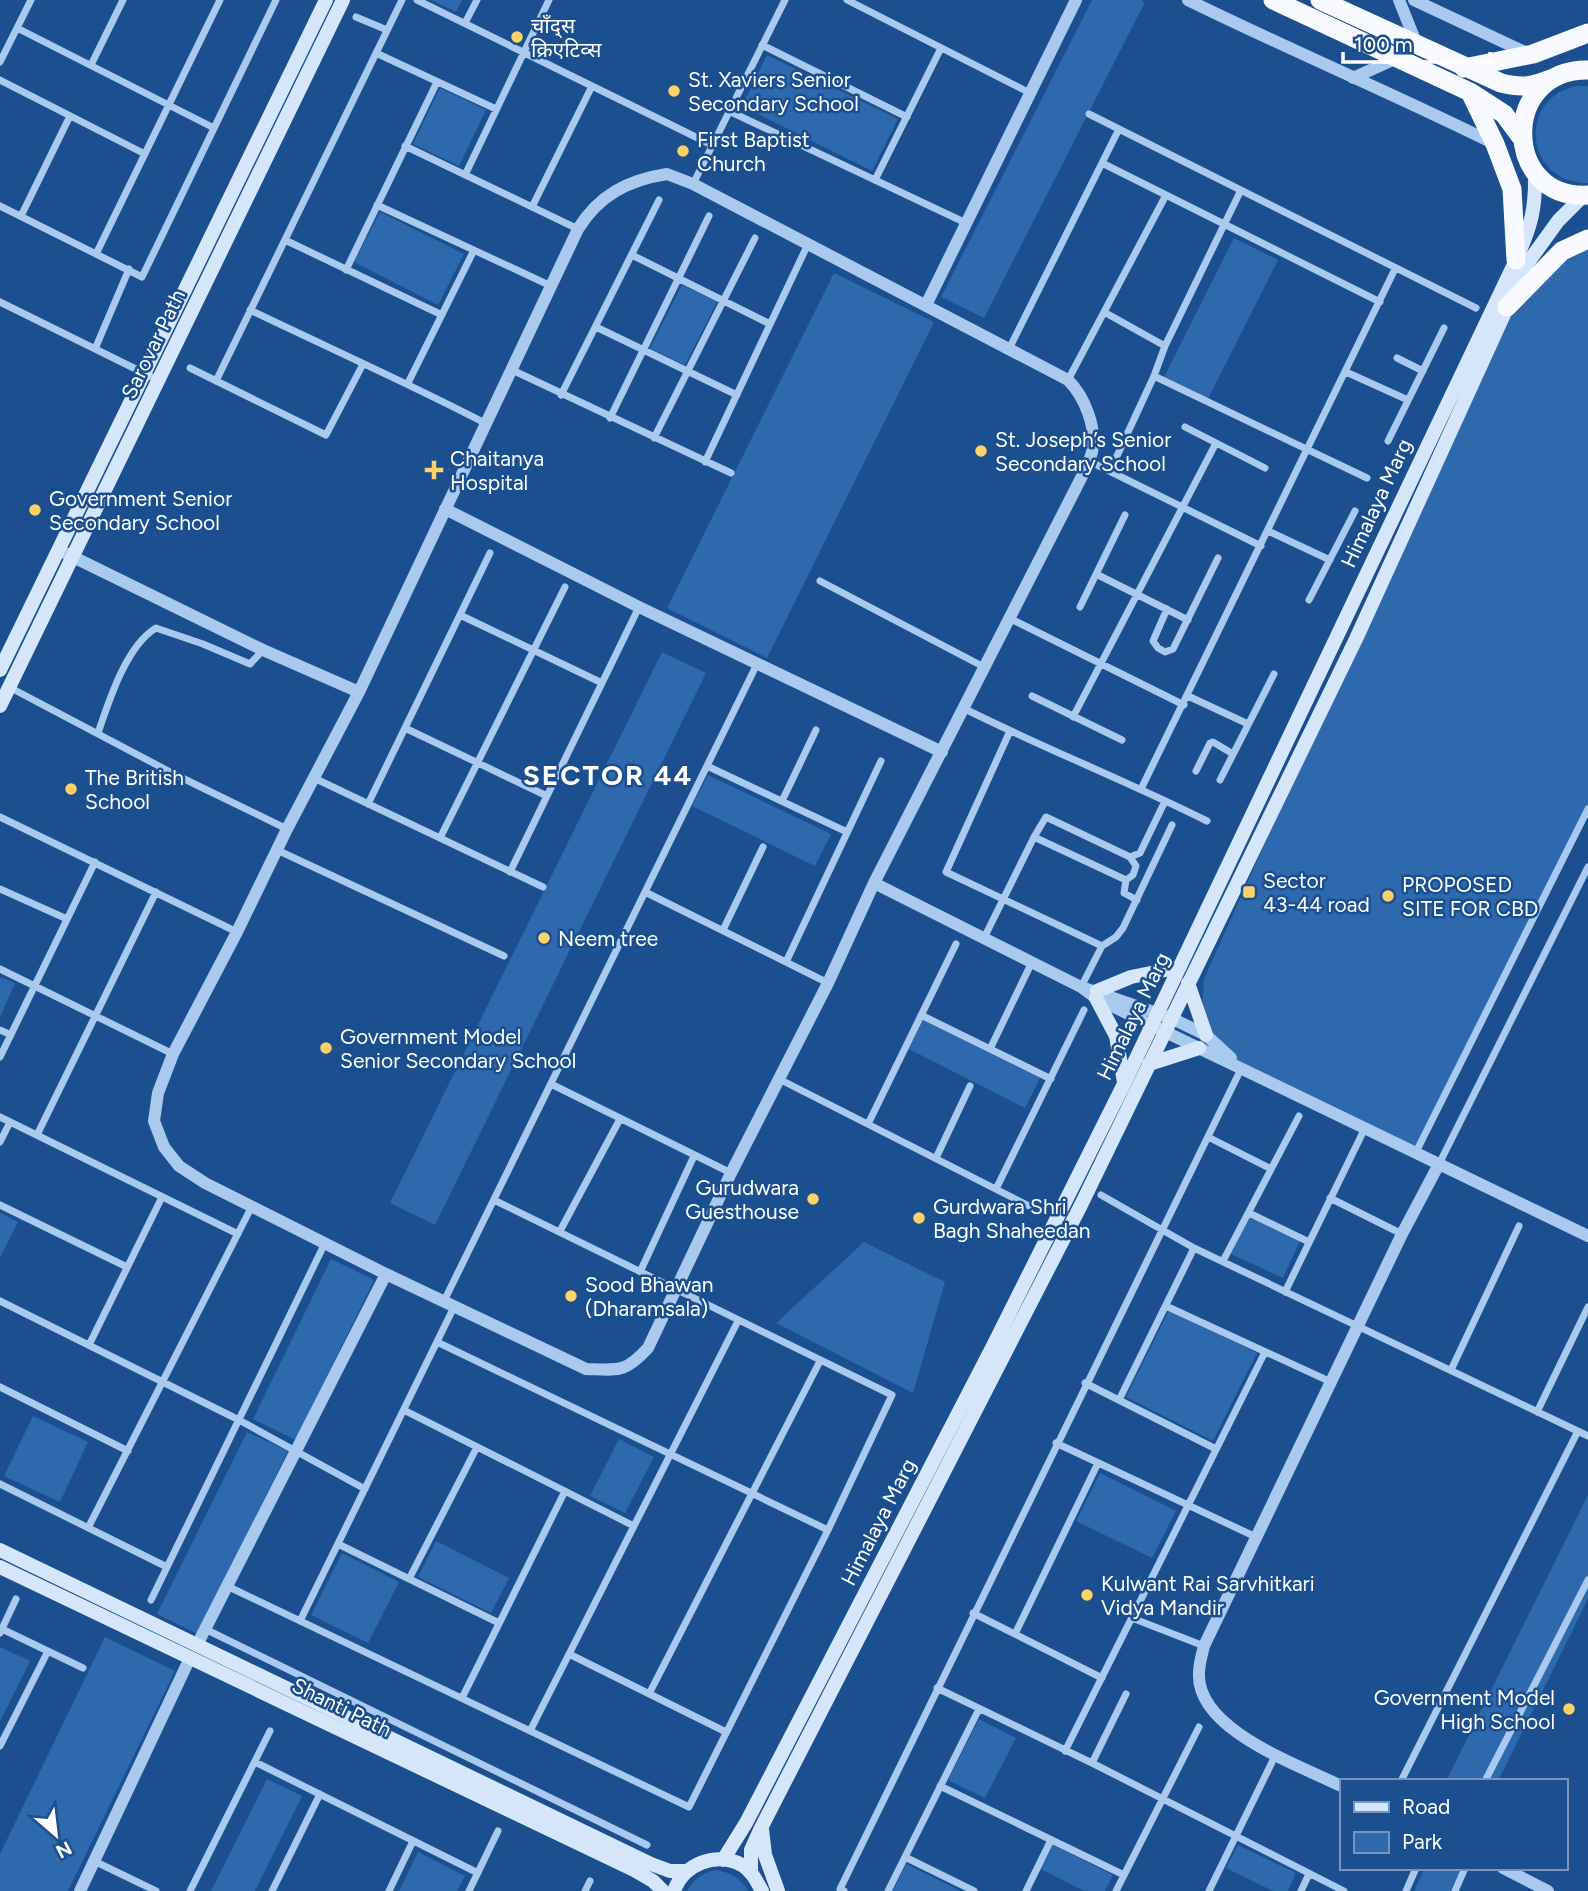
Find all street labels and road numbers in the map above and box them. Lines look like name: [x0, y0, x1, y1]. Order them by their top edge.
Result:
street label: Sarovar Path: [116, 285, 190, 403]
street label: Himalaya Marg: [1335, 435, 1417, 571]
street label: Himalaya Marg: [1091, 948, 1175, 1084]
street label: Himalaya Marg: [835, 1454, 921, 1590]
street label: Shanti Path: [288, 1672, 396, 1742]

